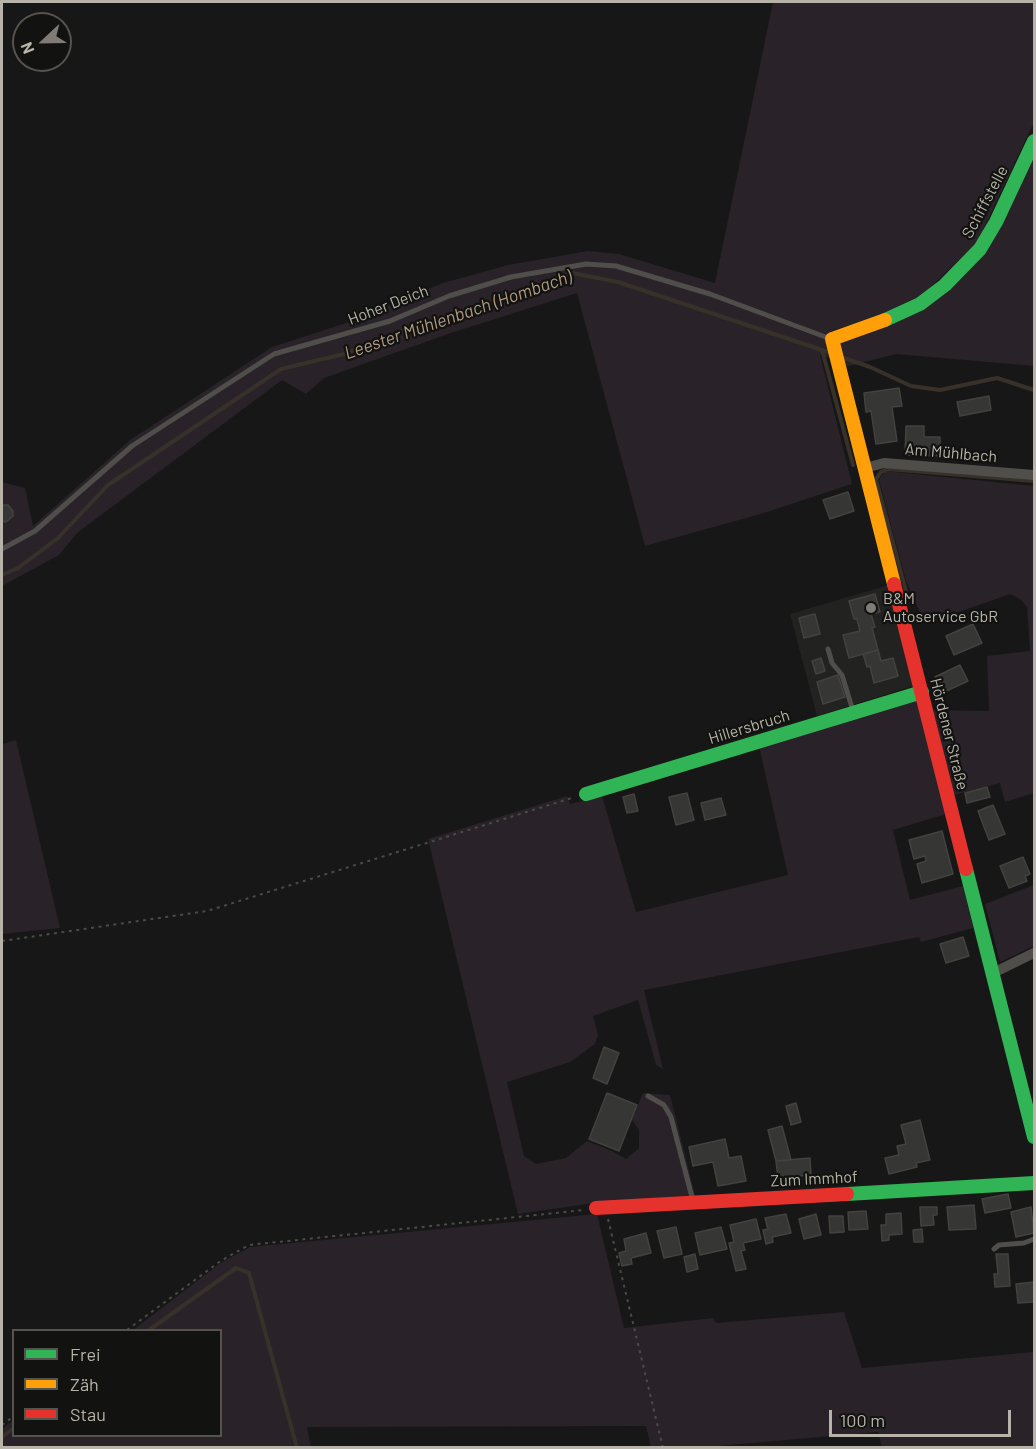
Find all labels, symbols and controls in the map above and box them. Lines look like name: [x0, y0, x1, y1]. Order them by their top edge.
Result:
north arrow: [12, 12, 72, 72]
text: N: [16, 40, 38, 57]
street label: Schiffstelle: [958, 163, 1012, 241]
water label: Leester Mühlenbach (Hombach): [341, 266, 575, 364]
street label: Hoher Deich: [345, 281, 431, 329]
street label: Am Mühlbach: [904, 439, 998, 467]
place label: B&M Autoservice GbR: [883, 589, 998, 627]
marker: B&M Autoservice GbR: [864, 601, 878, 615]
street label: Hördener Straße: [926, 676, 972, 792]
street label: Hillersbruch: [706, 706, 792, 748]
street label: Zum Immhof: [770, 1167, 858, 1191]
legend: [12, 1329, 222, 1437]
text: Frei: [70, 1343, 101, 1365]
text: Zäh: [70, 1373, 99, 1395]
scale bar: [832, 1398, 1014, 1436]
text: Stau: [70, 1403, 106, 1425]
text: 100 m: [840, 1409, 885, 1431]

